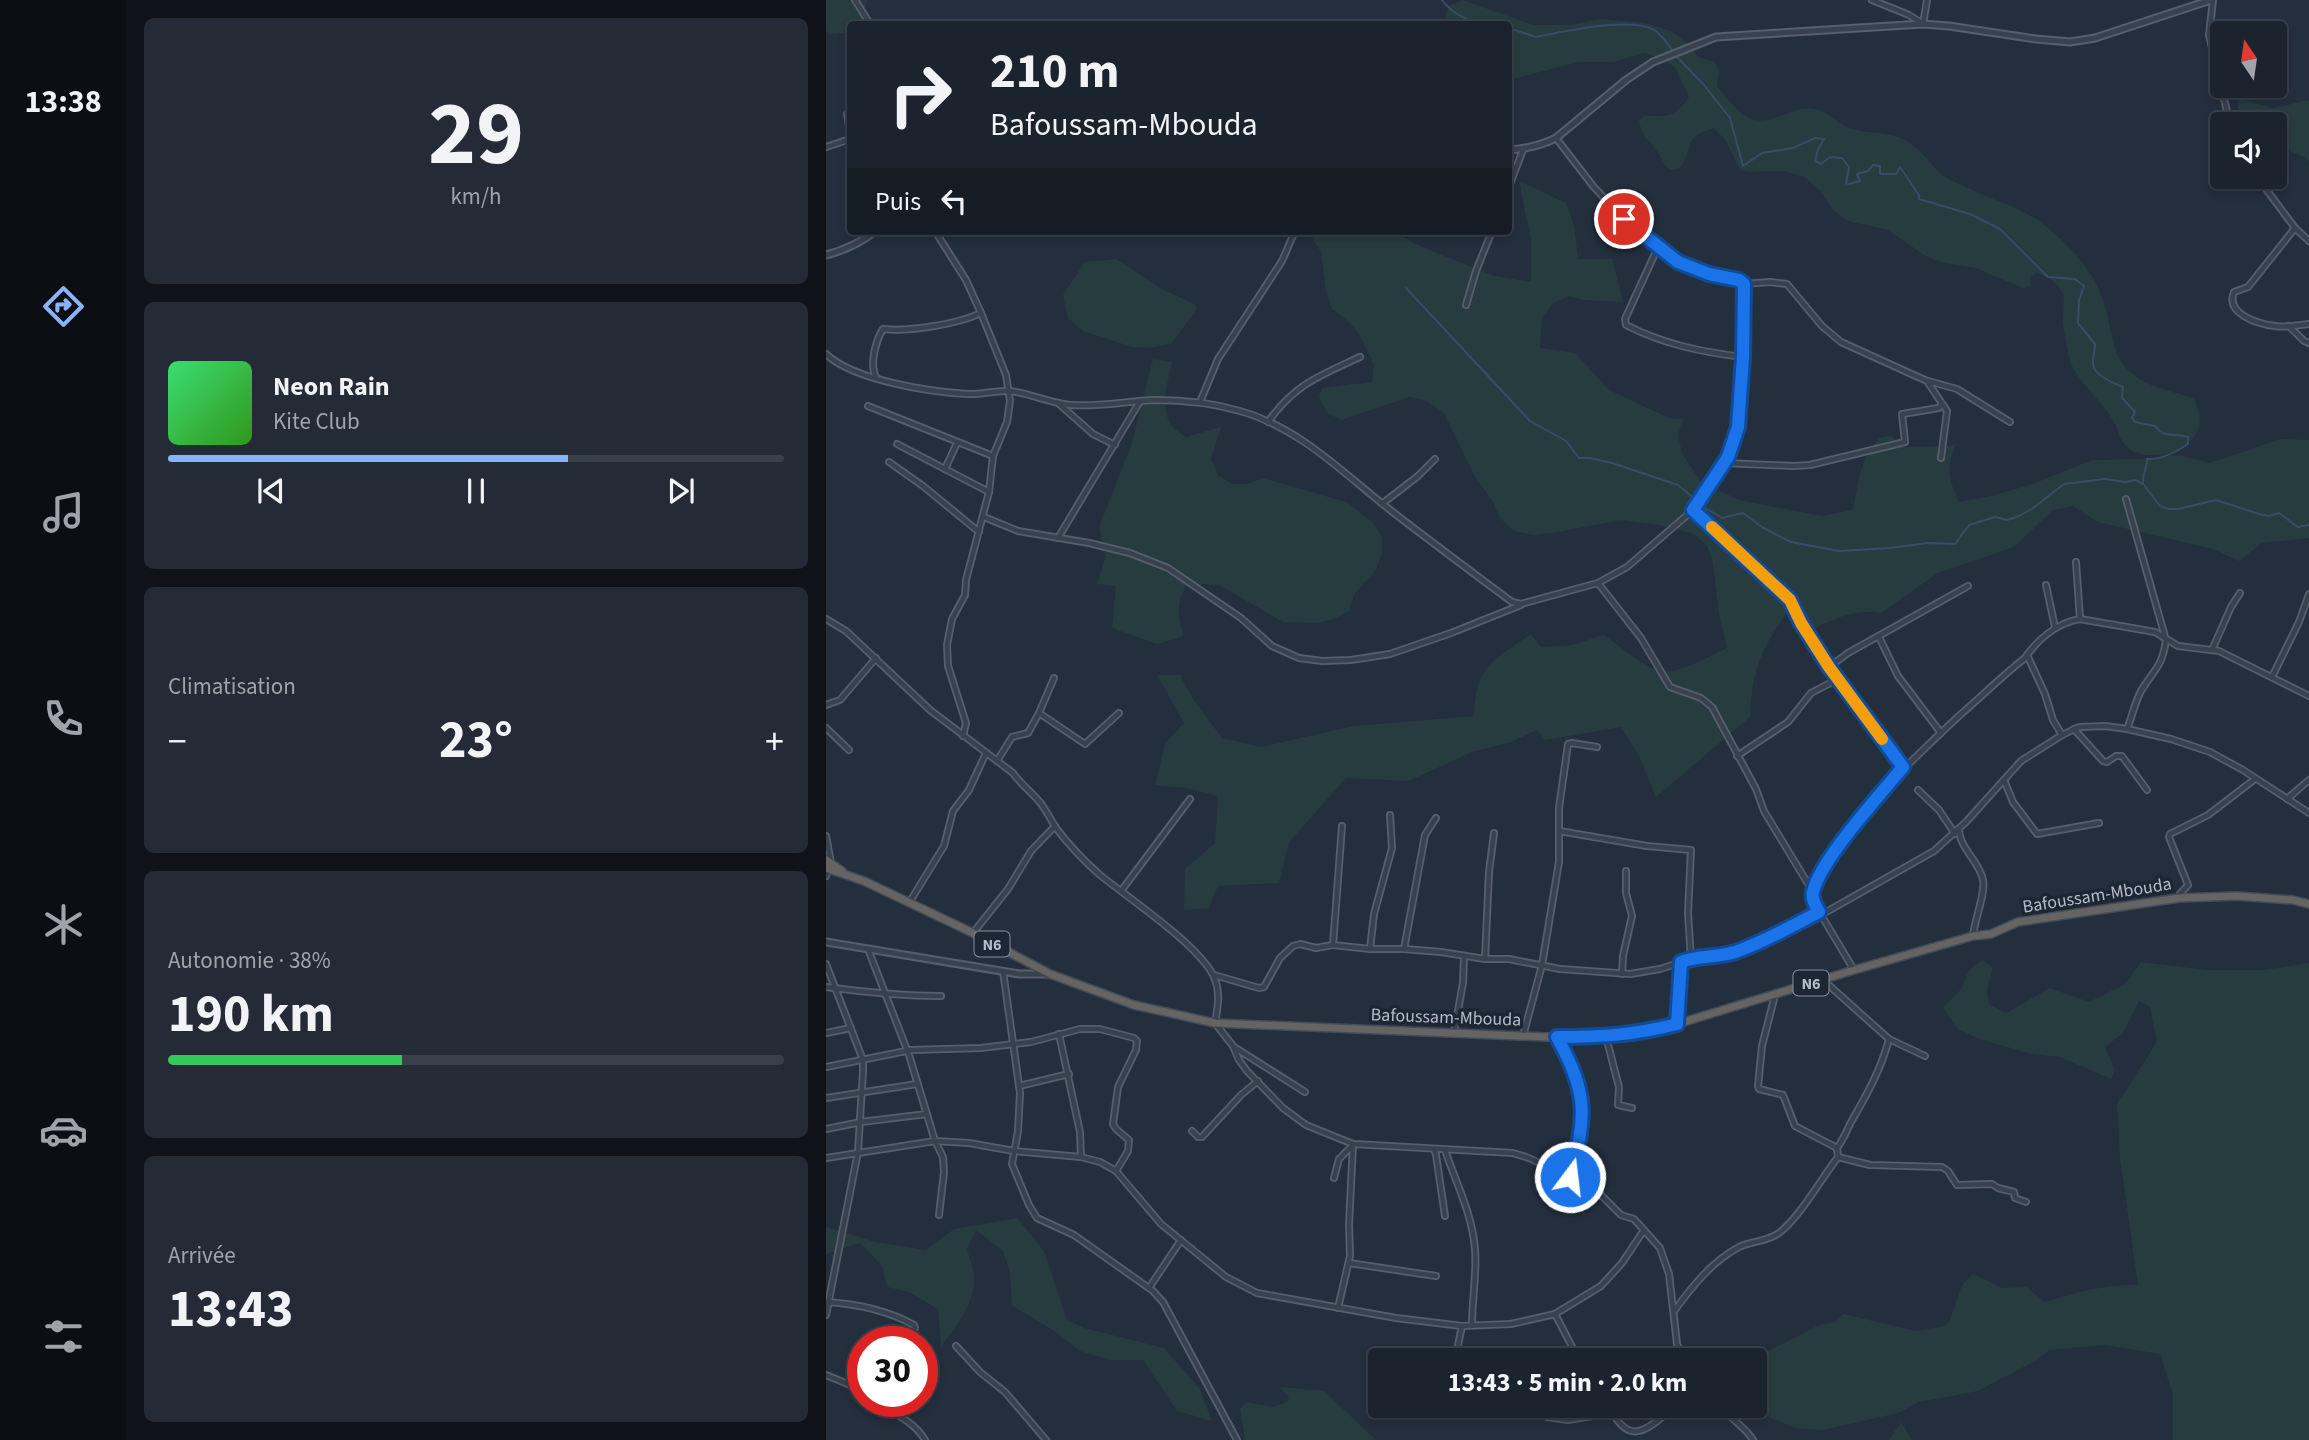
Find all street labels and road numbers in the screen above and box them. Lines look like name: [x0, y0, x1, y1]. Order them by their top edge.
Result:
street label: Bafoussam-Mbouda: [2021, 871, 2173, 920]
road number: N6: [974, 932, 1010, 956]
road number: N6: [1794, 970, 1828, 995]
street label: Bafoussam-Mbouda: [1370, 1002, 1522, 1033]

